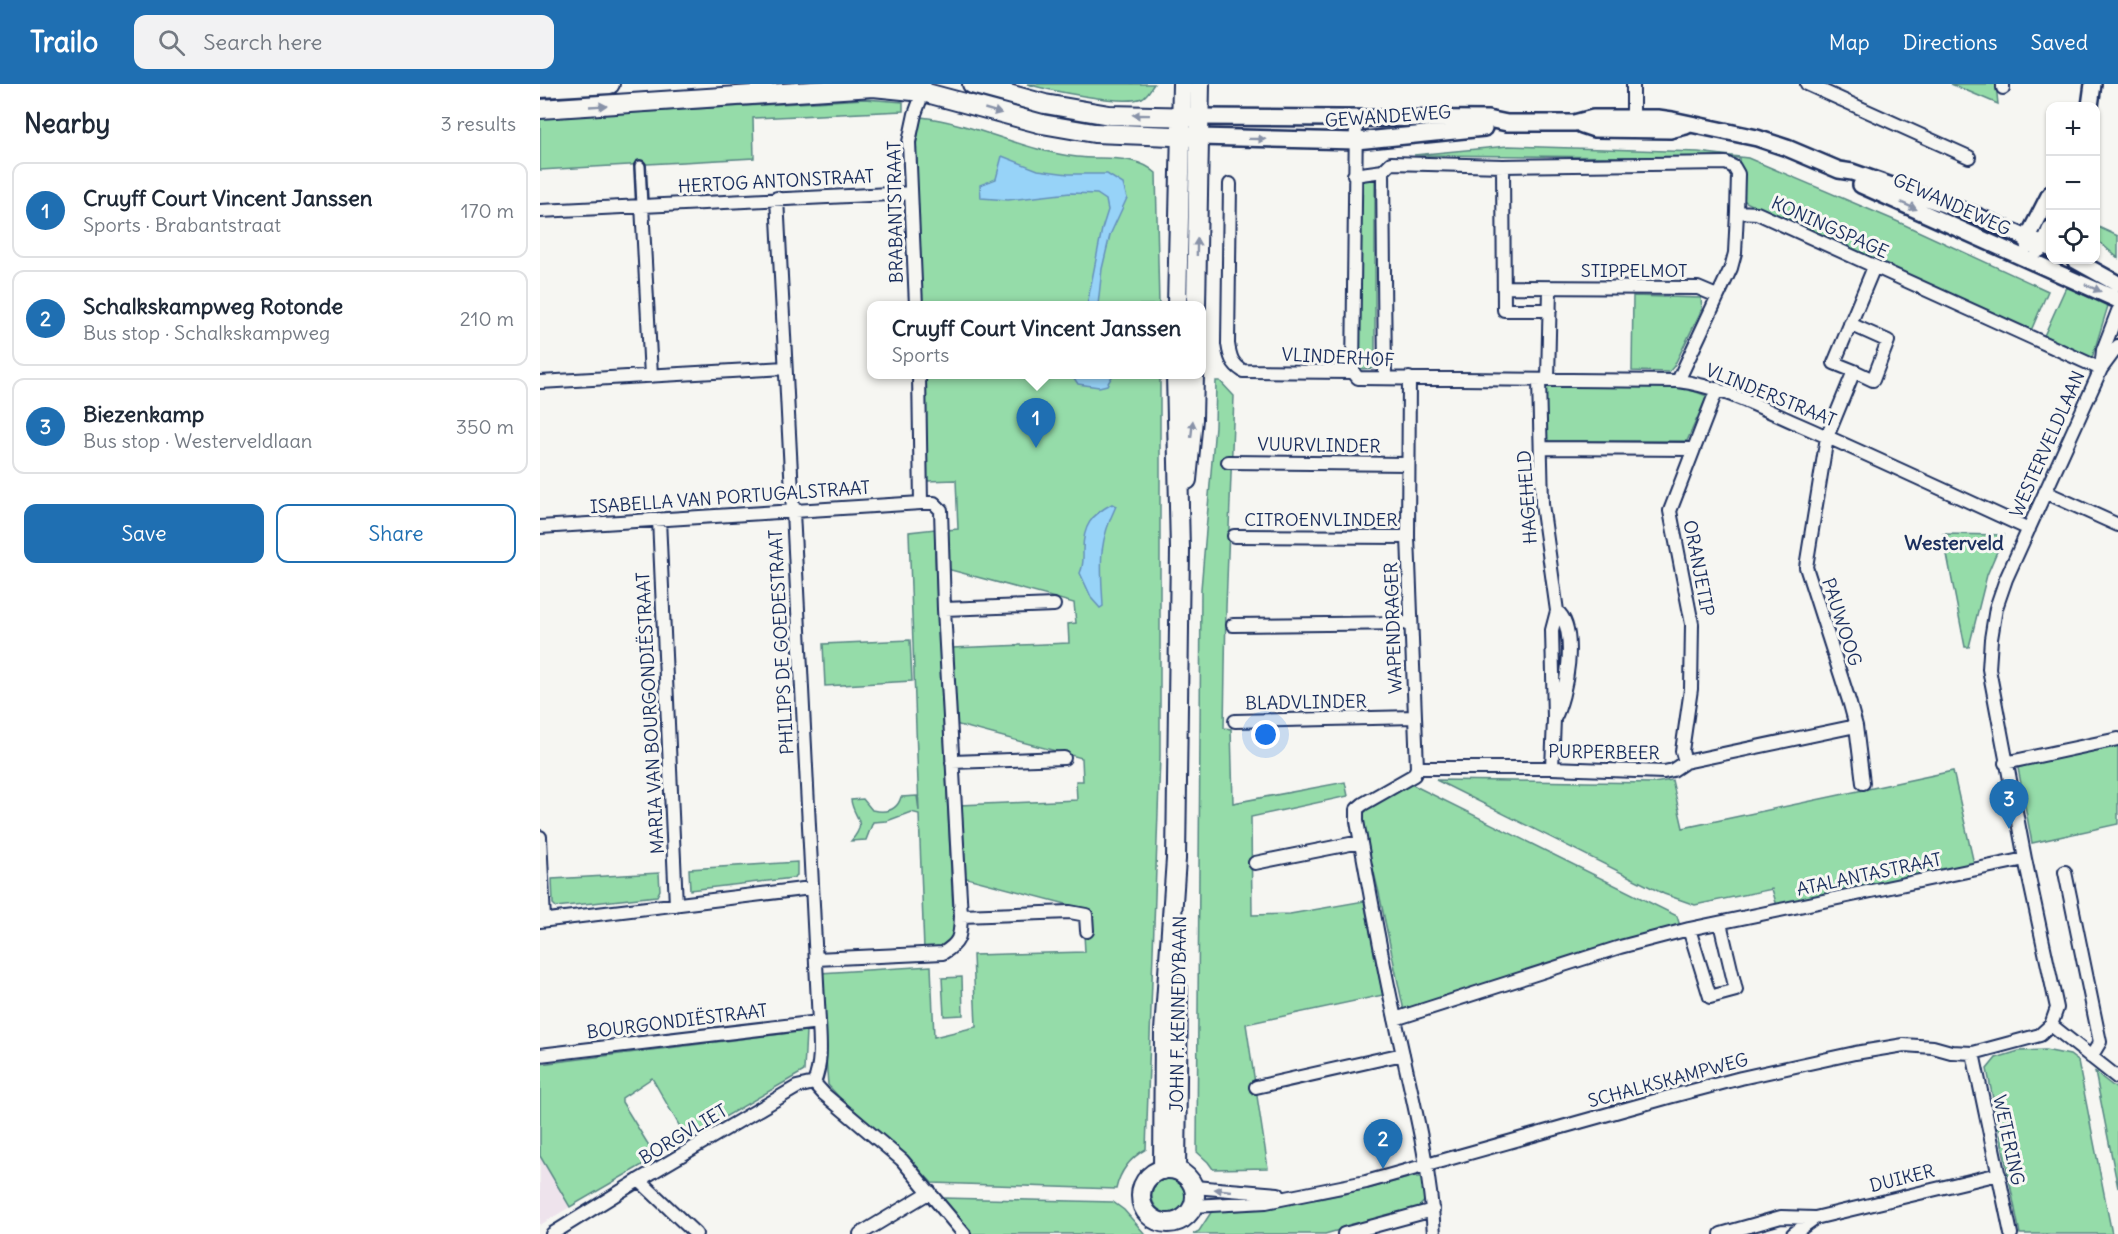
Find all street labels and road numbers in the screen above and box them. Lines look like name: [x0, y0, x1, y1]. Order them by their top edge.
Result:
street label: GEWANDEWEG: [1324, 100, 1452, 132]
street label: BRABANTSTRAAT: [882, 141, 908, 283]
street label: HERTOG ANTONSTRAAT: [677, 164, 875, 198]
street label: GEWANDEWEG: [1890, 168, 2014, 240]
street label: KONINGSPAGE: [1768, 191, 1892, 263]
street label: STIPPELMOT: [1581, 259, 1687, 282]
street label: VLINDERHOF: [1281, 343, 1395, 371]
street label: VLINDERSTRAAT: [1702, 358, 1840, 432]
street label: WESTERVELDLAAN: [2004, 367, 2090, 521]
street label: VUURVLINDER: [1257, 432, 1381, 458]
street label: HAGEHELD: [1512, 449, 1542, 545]
street label: ISABELLA VAN PORTUGALSTRAAT: [589, 476, 871, 518]
street label: CITROENVLINDER: [1244, 508, 1398, 531]
street label: ORANJETIP: [1678, 518, 1720, 618]
street label: PHILIPS DE GOEDESTRAAT: [764, 529, 798, 755]
street label: WAPENDRAGER: [1379, 562, 1407, 694]
street label: MARIA VAN BOURGONDIËSTRAAT: [631, 571, 669, 855]
street label: PAUWOOG: [1817, 575, 1867, 669]
street label: BLADVLINDER: [1245, 689, 1367, 715]
street label: PURPERBEER: [1548, 740, 1660, 764]
street label: ATALANTASTRAAT: [1794, 847, 1944, 901]
street label: JOHN F. KENNEDYBAAN: [1165, 916, 1191, 1112]
street label: BOURGONDIËSTRAAT: [585, 998, 769, 1044]
street label: SCHALKSKAMPWEG: [1585, 1048, 1751, 1112]
street label: WETERING: [1988, 1093, 2030, 1187]
street label: BORGVLIET: [635, 1099, 731, 1169]
street label: DUIKER: [1867, 1159, 1937, 1197]

